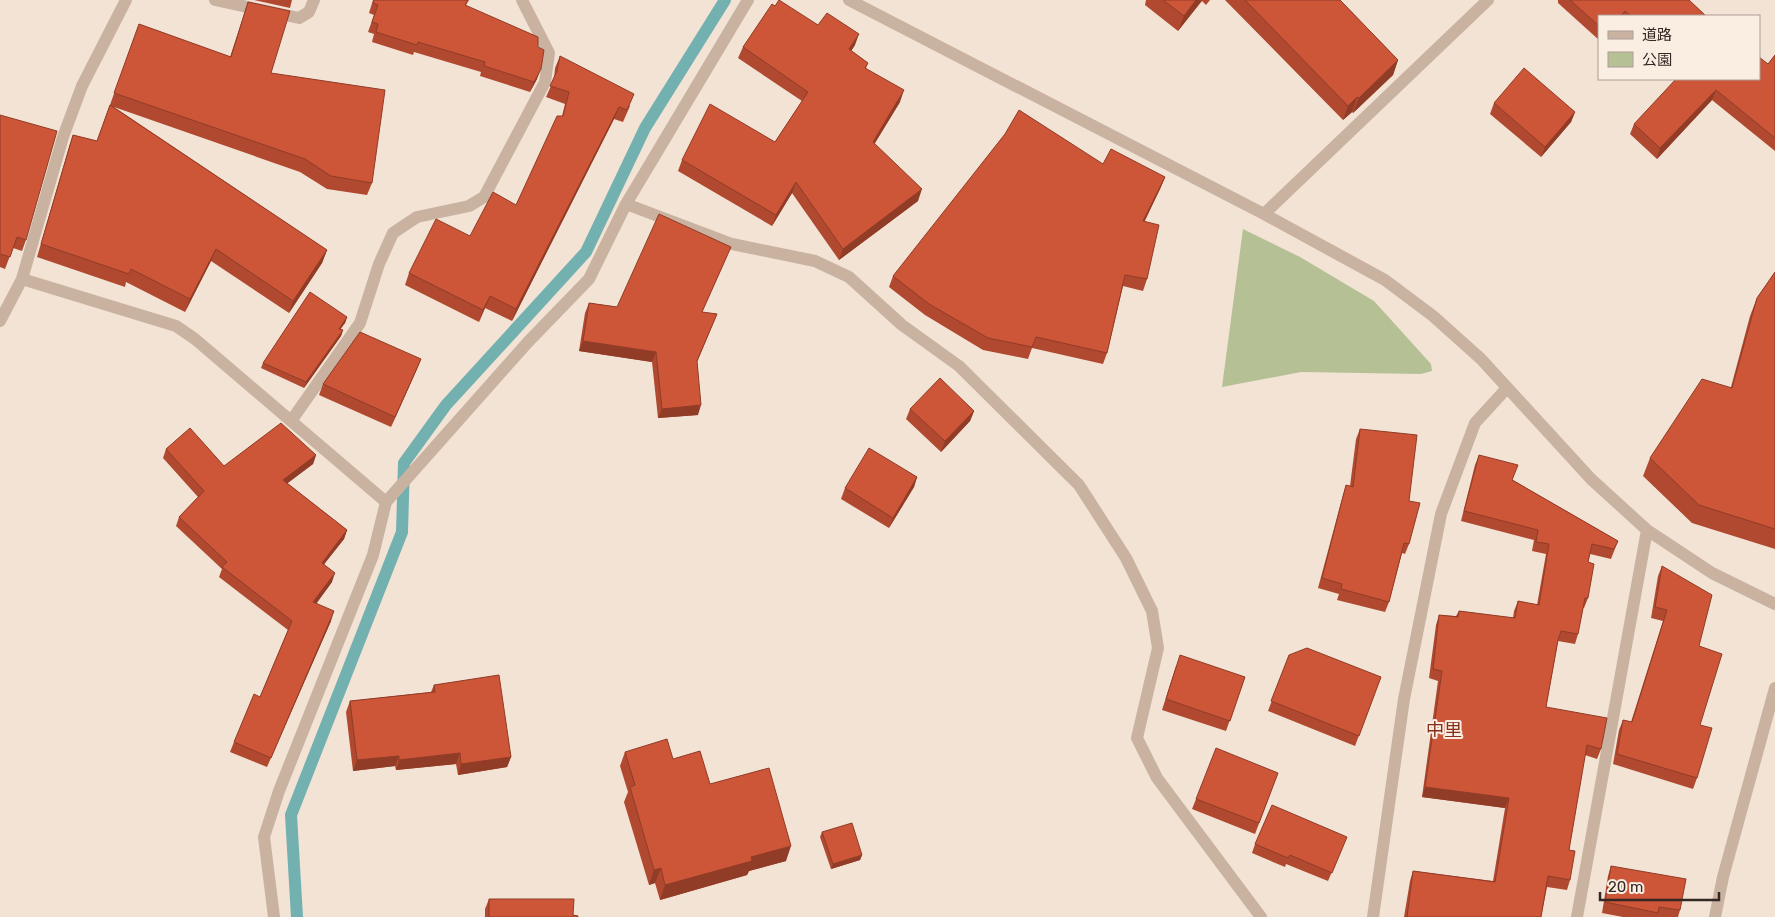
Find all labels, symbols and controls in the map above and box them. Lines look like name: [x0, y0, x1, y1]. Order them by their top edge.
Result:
legend: [1598, 15, 1760, 80]
text: 道路: [1642, 26, 1672, 44]
text: 公園: [1642, 51, 1672, 69]
district label: 中里: [1426, 719, 1462, 741]
scale bar: [1600, 870, 1719, 902]
text: 20 m: [1608, 878, 1643, 896]

